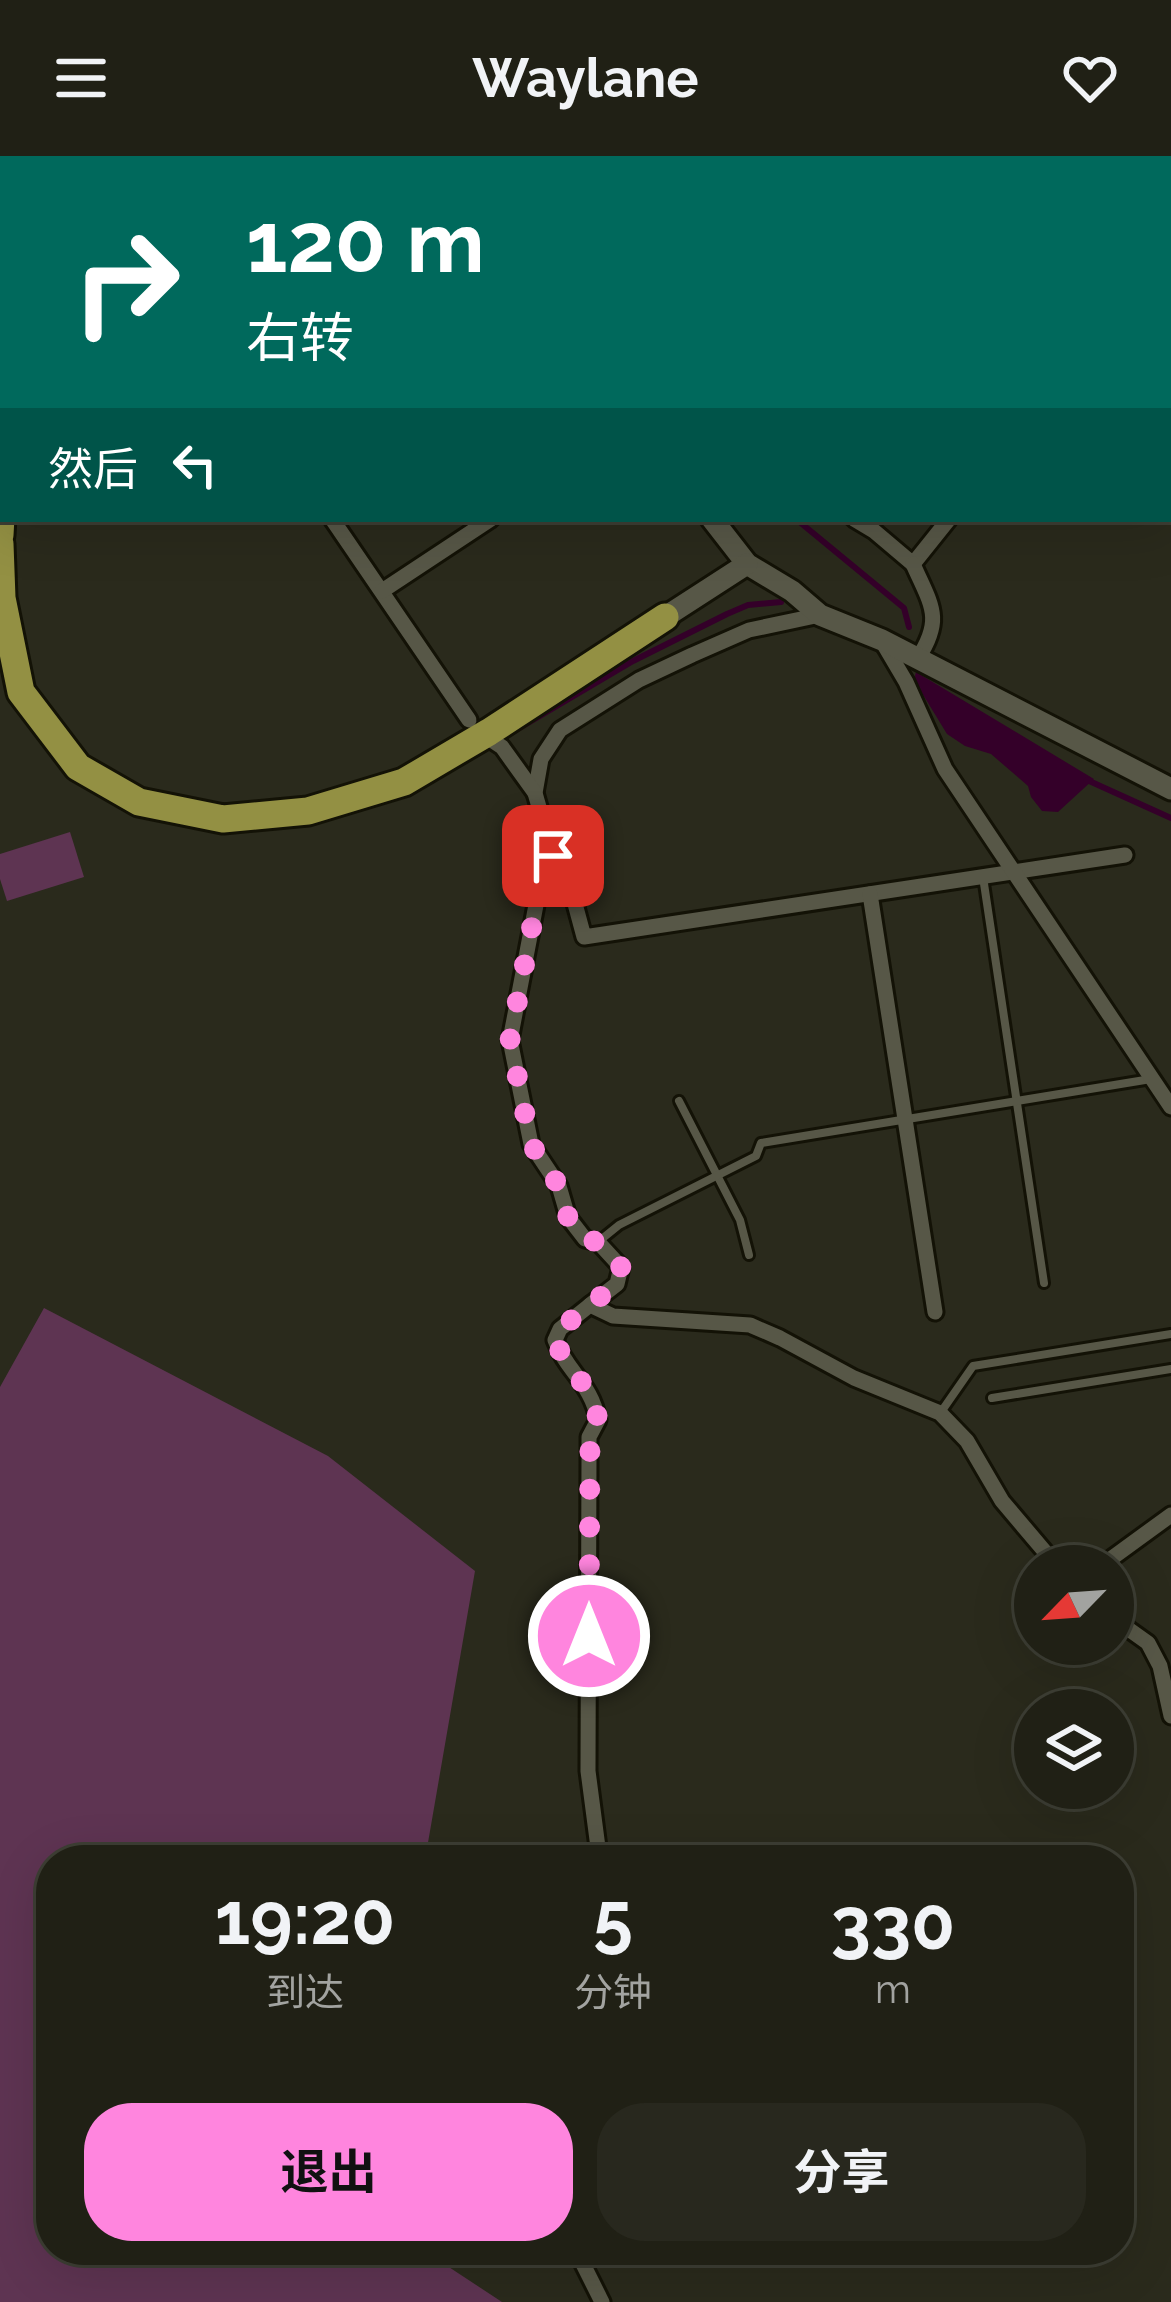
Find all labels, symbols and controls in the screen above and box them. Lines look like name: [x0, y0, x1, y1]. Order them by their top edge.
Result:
icon: menu: [48, 45, 114, 111]
icon: heart: [1057, 45, 1123, 111]
text: Waylane: [472, 46, 699, 110]
text: 120 m: [246, 193, 485, 292]
icon: right: [48, 204, 204, 360]
text: 右转: [246, 306, 354, 370]
icon: left: [162, 432, 228, 498]
text: 然后: [48, 443, 138, 496]
pin: [502, 805, 604, 907]
icon: arrive: [520, 823, 586, 889]
north arrow: [1014, 1545, 1134, 1665]
map controls: [1014, 1545, 1134, 1809]
position arrow: [526, 1573, 652, 1699]
button: layers: [1014, 1689, 1134, 1809]
text: 19:20: [215, 1876, 395, 1961]
text: 5: [593, 1876, 633, 1961]
text: 330: [831, 1881, 955, 1966]
text: m: [875, 1966, 911, 2012]
text: 到达: [266, 1969, 344, 2015]
text: 分钟: [574, 1969, 652, 2015]
button: 退出: [84, 2103, 573, 2241]
button: 分享: [597, 2103, 1086, 2241]

